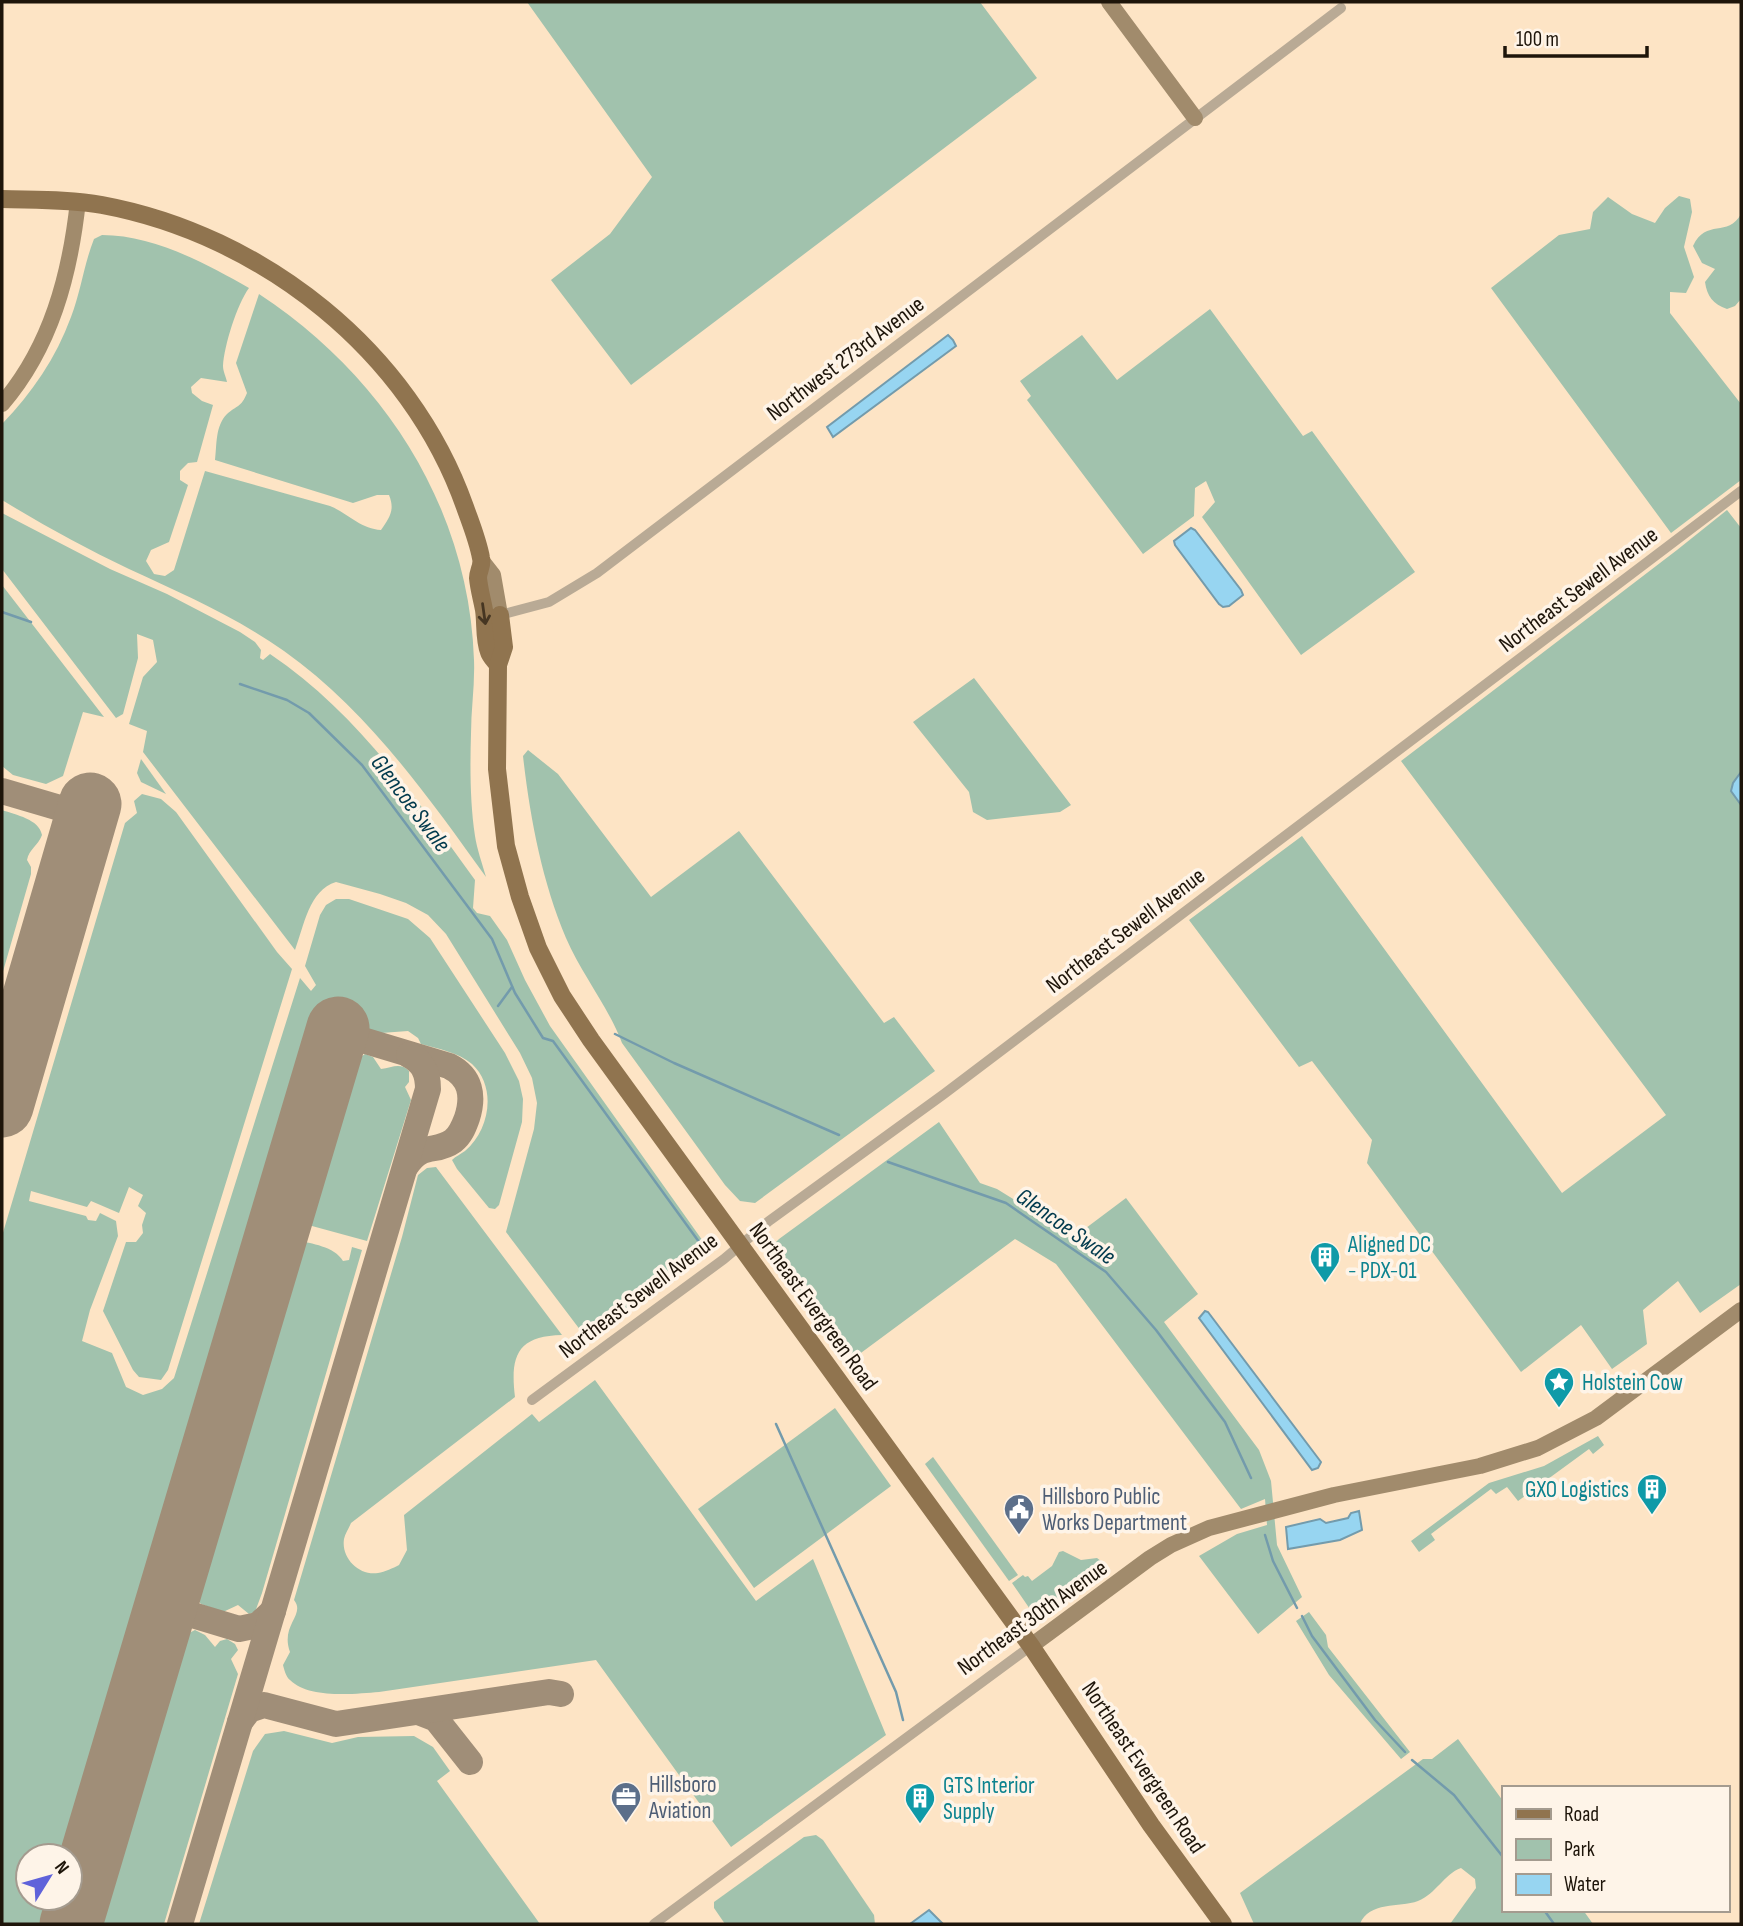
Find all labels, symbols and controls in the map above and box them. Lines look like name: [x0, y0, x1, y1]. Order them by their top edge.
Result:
scale bar: [1505, 14, 1647, 58]
text: 100 m: [1516, 27, 1559, 52]
street label: Northwest 273rd Avenue: [761, 290, 930, 427]
street label: Northeast Sewell Avenue: [1494, 521, 1664, 659]
one-way arrow: [478, 602, 491, 625]
water label: Glencoe Swale: [365, 749, 457, 858]
street label: Northeast Sewell Avenue: [1041, 862, 1211, 1000]
water label: Glencoe Swale: [1010, 1182, 1121, 1271]
street label: Northeast Evergreen Road: [743, 1217, 884, 1396]
street label: Northeast Sewell Avenue: [554, 1227, 724, 1365]
place label: Aligned DC - PDX-01: [1347, 1231, 1431, 1285]
building icon: Aligned DC - PDX-01: [1308, 1240, 1342, 1284]
place icon: Holstein Cow: [1542, 1365, 1576, 1409]
place label: Holstein Cow: [1582, 1369, 1683, 1397]
building icon: GXO Logistics: [1635, 1472, 1669, 1516]
place label: GXO Logistics: [1525, 1476, 1629, 1504]
place label: Hillsboro Public Works Department: [1042, 1483, 1187, 1537]
public building icon: Hillsboro Public Works Department: [1002, 1492, 1036, 1536]
street label: Northeast 30th Avenue: [952, 1554, 1113, 1682]
street label: Northeast Evergreen Road: [1075, 1676, 1211, 1859]
place label: Hillsboro Aviation: [648, 1771, 717, 1825]
place label: GTS Interior Supply: [943, 1772, 1035, 1826]
office icon: Hillsboro Aviation: [609, 1780, 643, 1824]
building icon: GTS Interior Supply: [903, 1781, 937, 1825]
legend: [1502, 1786, 1729, 1912]
text: Road: [1564, 1802, 1599, 1827]
text: Park: [1564, 1837, 1595, 1862]
north arrow: [14, 1842, 84, 1912]
text: N: [49, 1857, 74, 1879]
text: Water: [1564, 1872, 1606, 1897]

